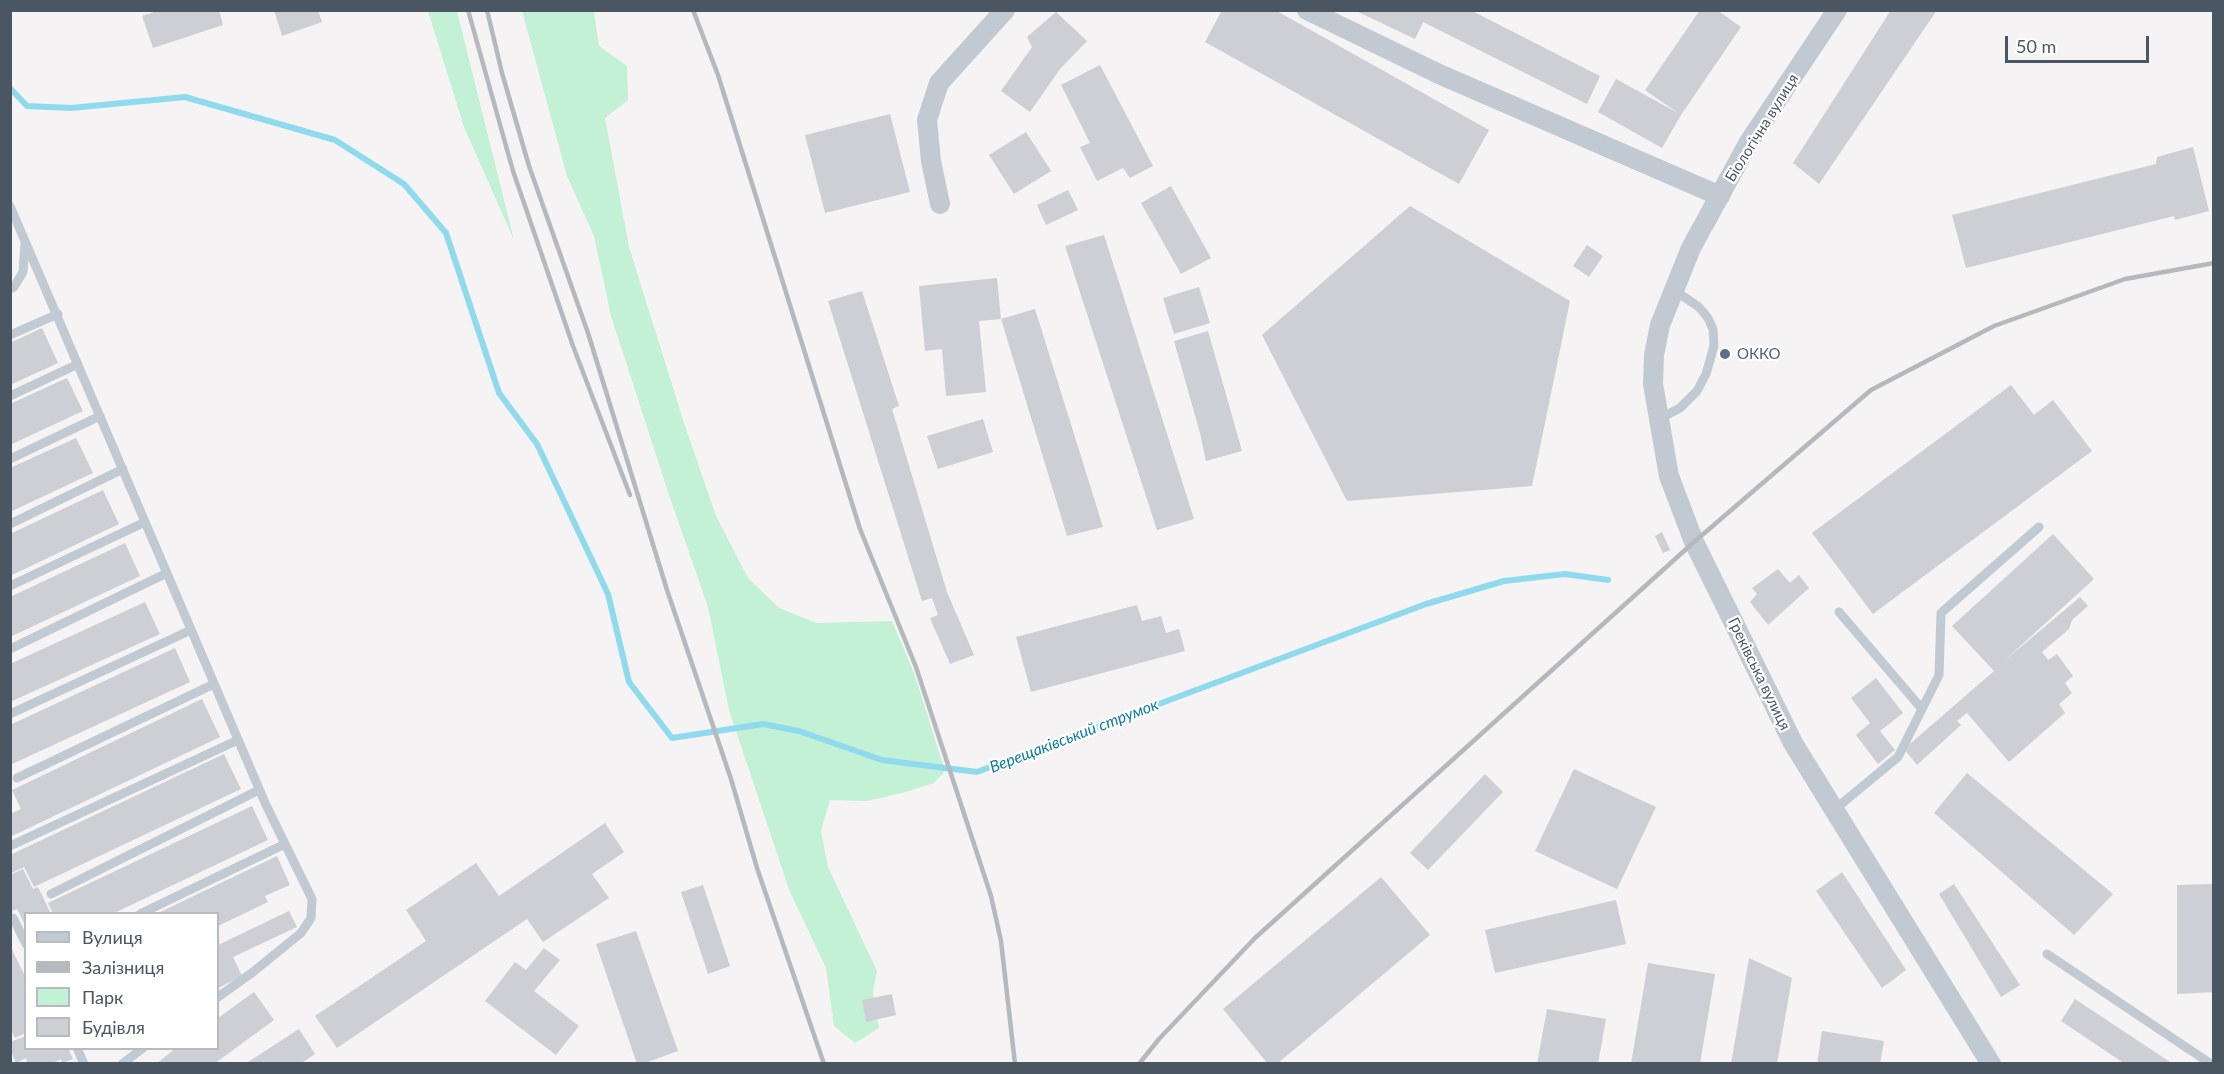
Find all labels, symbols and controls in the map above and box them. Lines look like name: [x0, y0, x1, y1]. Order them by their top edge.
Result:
scale bar: [2008, 24, 2152, 62]
text: 50 m: [2016, 35, 2056, 57]
street label: Біологічна вулиця: [1722, 71, 1802, 185]
place label: ОККО: [1737, 345, 1781, 363]
marker: ОККО: [1718, 347, 1732, 361]
street label: Греківська вулиця: [1724, 615, 1794, 733]
water label: Верещаківський струмок: [987, 695, 1161, 777]
legend: [24, 912, 219, 1050]
text: Вулиця: [82, 926, 143, 948]
text: Залізниця: [82, 956, 164, 978]
text: Парк: [82, 986, 123, 1008]
text: Будівля: [82, 1016, 145, 1038]

